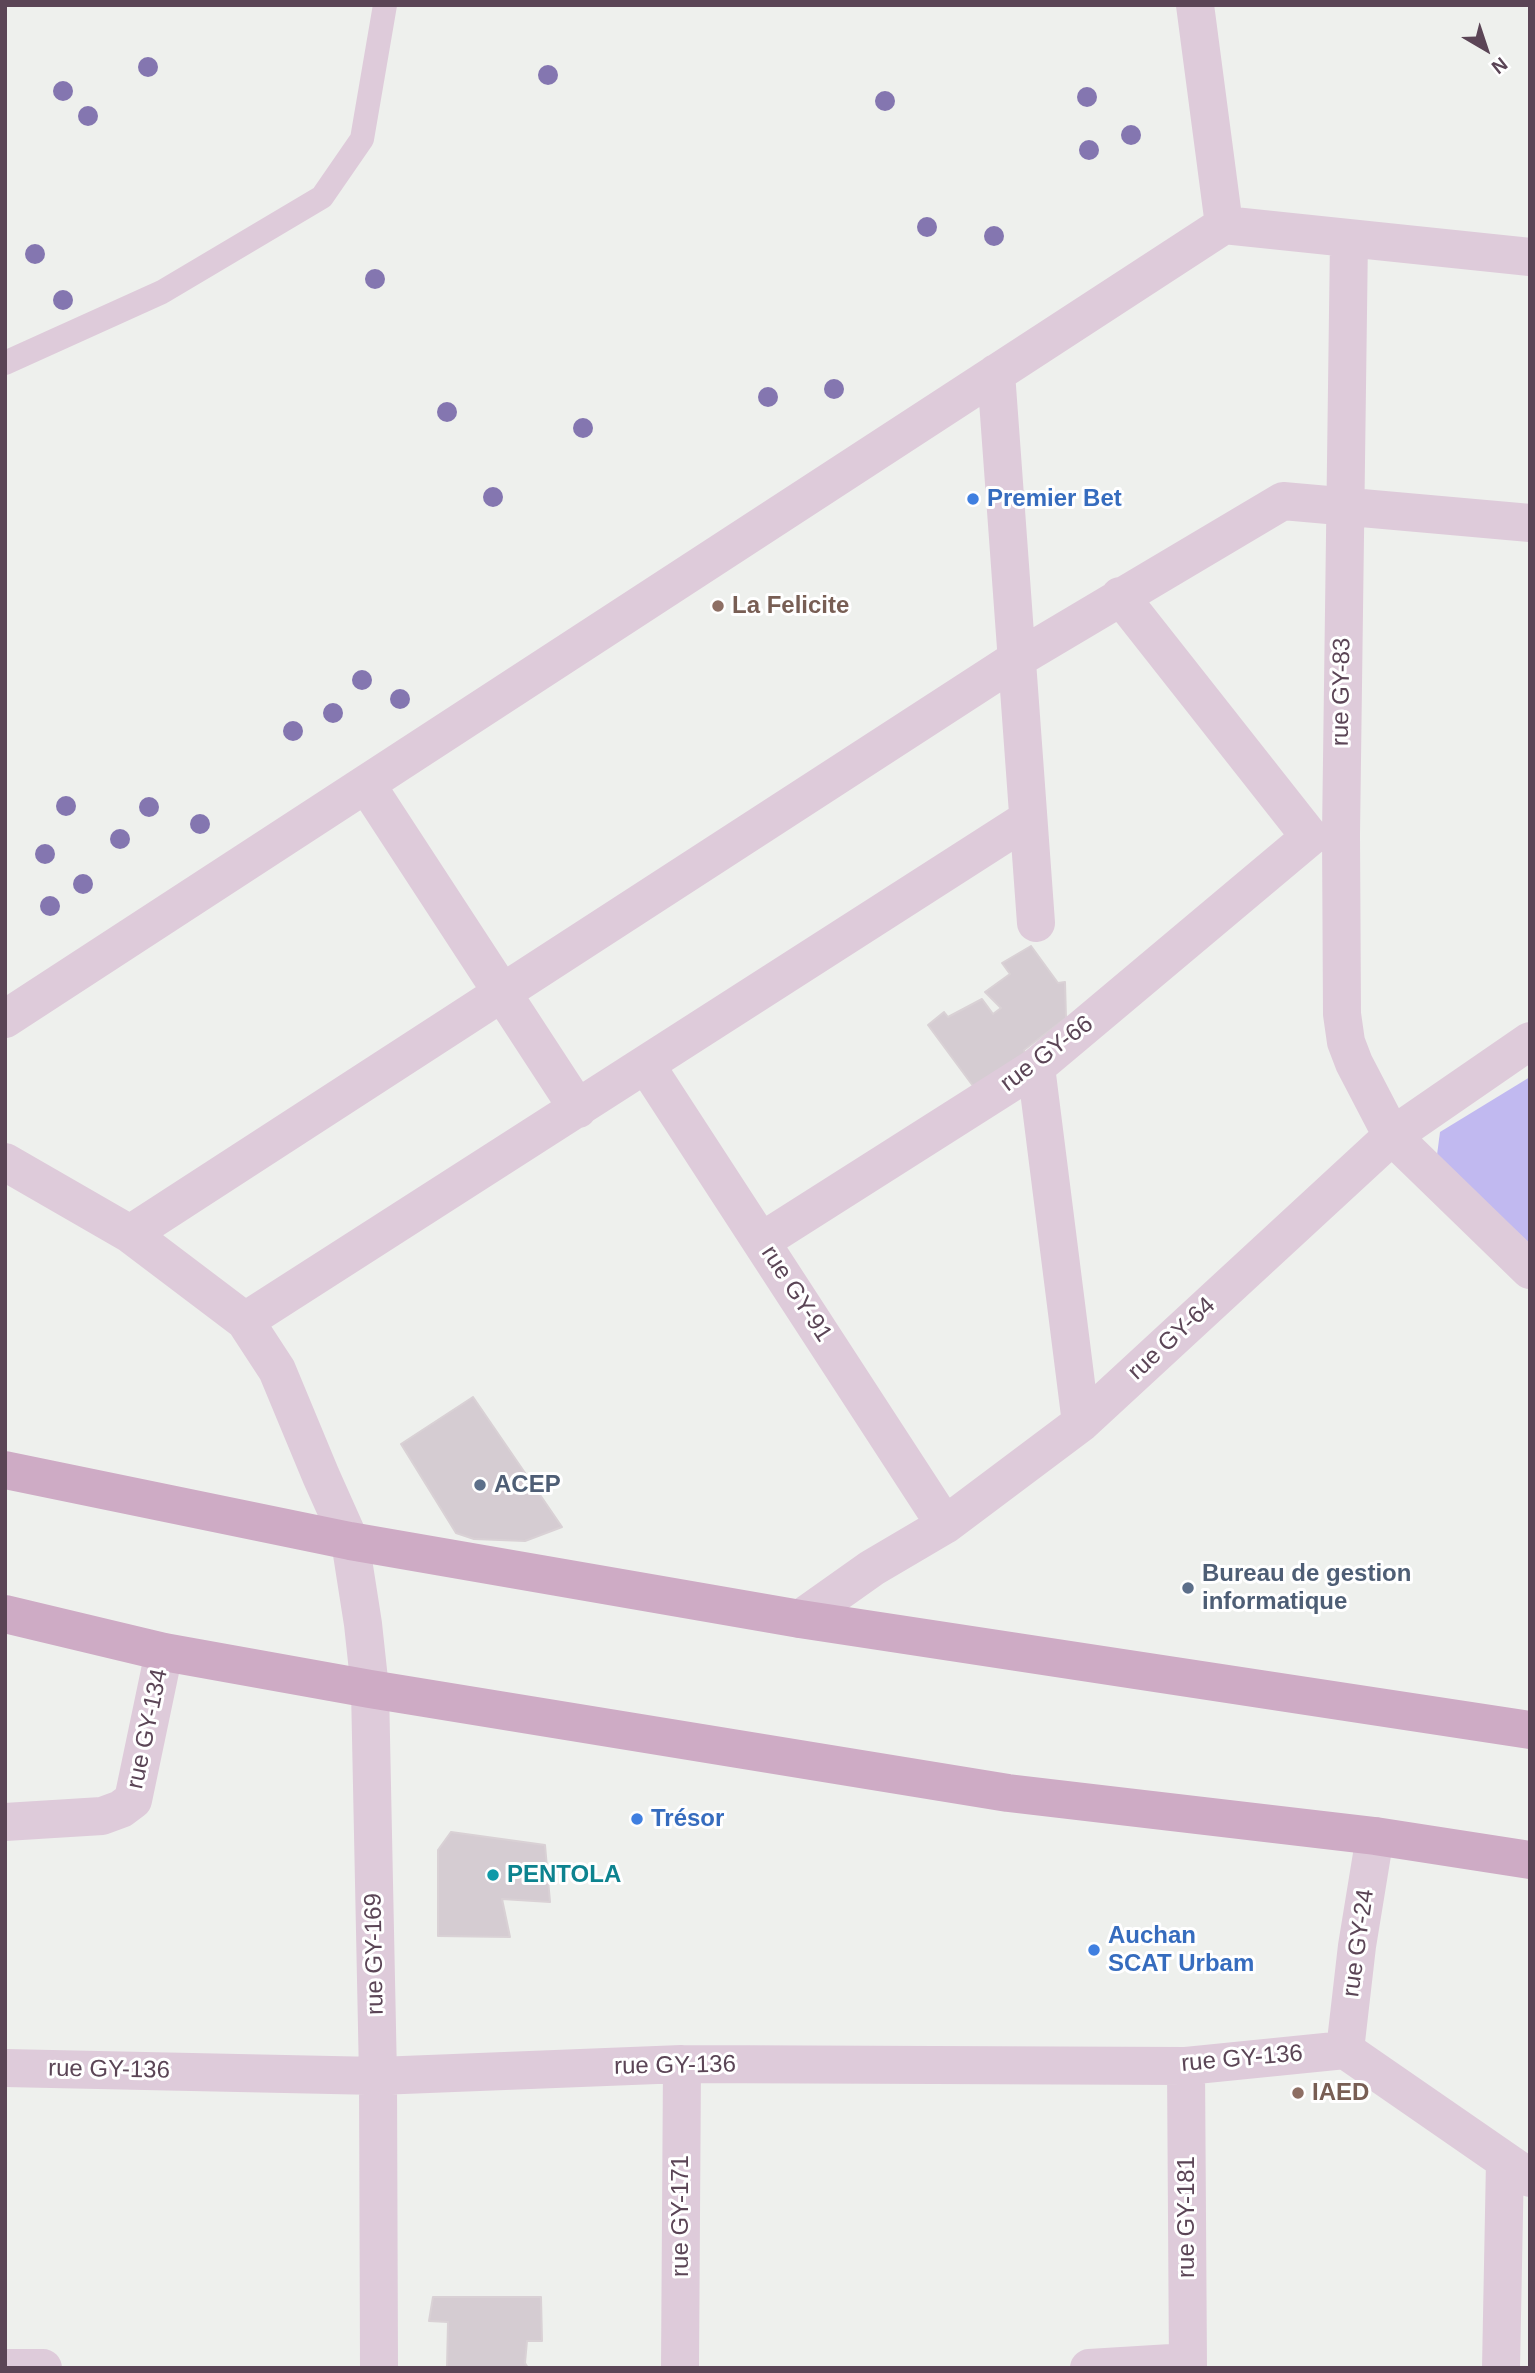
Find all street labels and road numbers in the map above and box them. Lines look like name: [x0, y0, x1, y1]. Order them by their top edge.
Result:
street label: rue GY-83: [1327, 637, 1357, 747]
street label: rue GY-66: [995, 1010, 1099, 1098]
street label: rue GY-91: [754, 1241, 838, 1347]
street label: rue GY-64: [1122, 1291, 1222, 1387]
street label: rue GY-134: [121, 1666, 175, 1792]
street label: rue GY-24: [1337, 1887, 1381, 1999]
street label: rue GY-169: [360, 1893, 390, 2015]
street label: rue GY-136: [1180, 2039, 1304, 2079]
street label: rue GY-136: [614, 2051, 736, 2081]
street label: rue GY-136: [48, 2055, 170, 2085]
street label: rue GY-171: [667, 2155, 695, 2277]
street label: rue GY-181: [1173, 2156, 1201, 2278]

